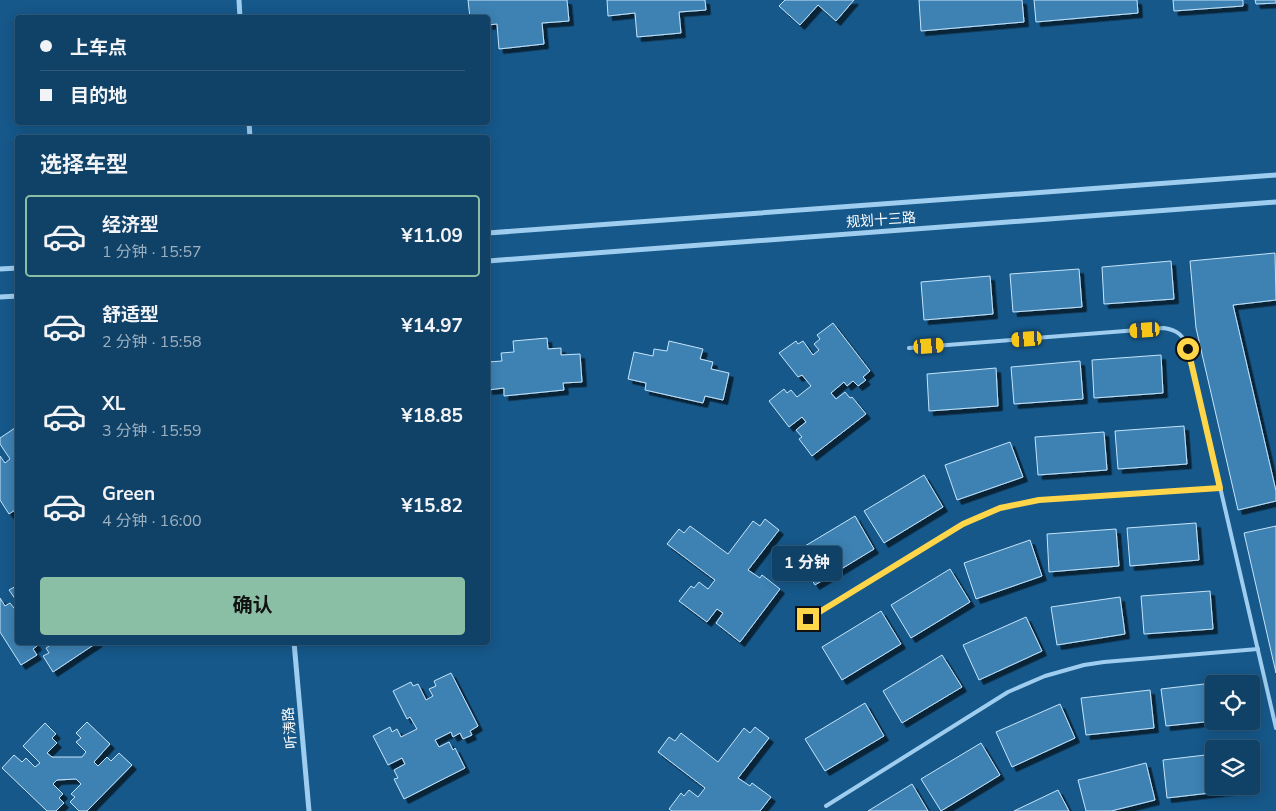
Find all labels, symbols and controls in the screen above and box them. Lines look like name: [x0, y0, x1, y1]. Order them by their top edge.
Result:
text: 上车点: [70, 35, 127, 61]
text: 目的地: [70, 83, 127, 109]
text: 选择车型: [40, 150, 128, 180]
street label: 规划十三路: [845, 208, 917, 232]
text: 经济型: [102, 212, 159, 238]
icon: car: [42, 214, 87, 259]
text: ¥11.09: [401, 223, 463, 249]
text: 1 分钟 · 15:57: [102, 241, 202, 263]
text: 舒适型: [102, 302, 159, 328]
icon: car: [42, 304, 87, 349]
text: ¥14.97: [401, 313, 463, 339]
car: [1129, 321, 1160, 339]
car: [1011, 330, 1042, 348]
text: 2 分钟 · 15:58: [102, 331, 202, 353]
car: [913, 337, 944, 355]
route start: [1177, 338, 1199, 360]
text: XL: [102, 391, 125, 417]
icon: car: [42, 394, 87, 439]
text: ¥18.85: [401, 403, 463, 429]
text: 3 分钟 · 15:59: [102, 420, 202, 442]
text: Green: [102, 481, 155, 507]
icon: car: [42, 484, 87, 529]
text: ¥15.82: [401, 493, 463, 519]
text: 4 分钟 · 16:00: [102, 510, 202, 532]
callout: 1 分钟: [773, 546, 843, 582]
text: 1 分钟: [784, 552, 830, 574]
button: 确认: [40, 577, 465, 635]
route end: [797, 608, 819, 630]
map controls: [1205, 675, 1260, 795]
button: locate: [1205, 675, 1260, 730]
street label: 听涛路: [279, 706, 301, 750]
button: layers: [1205, 740, 1260, 795]

